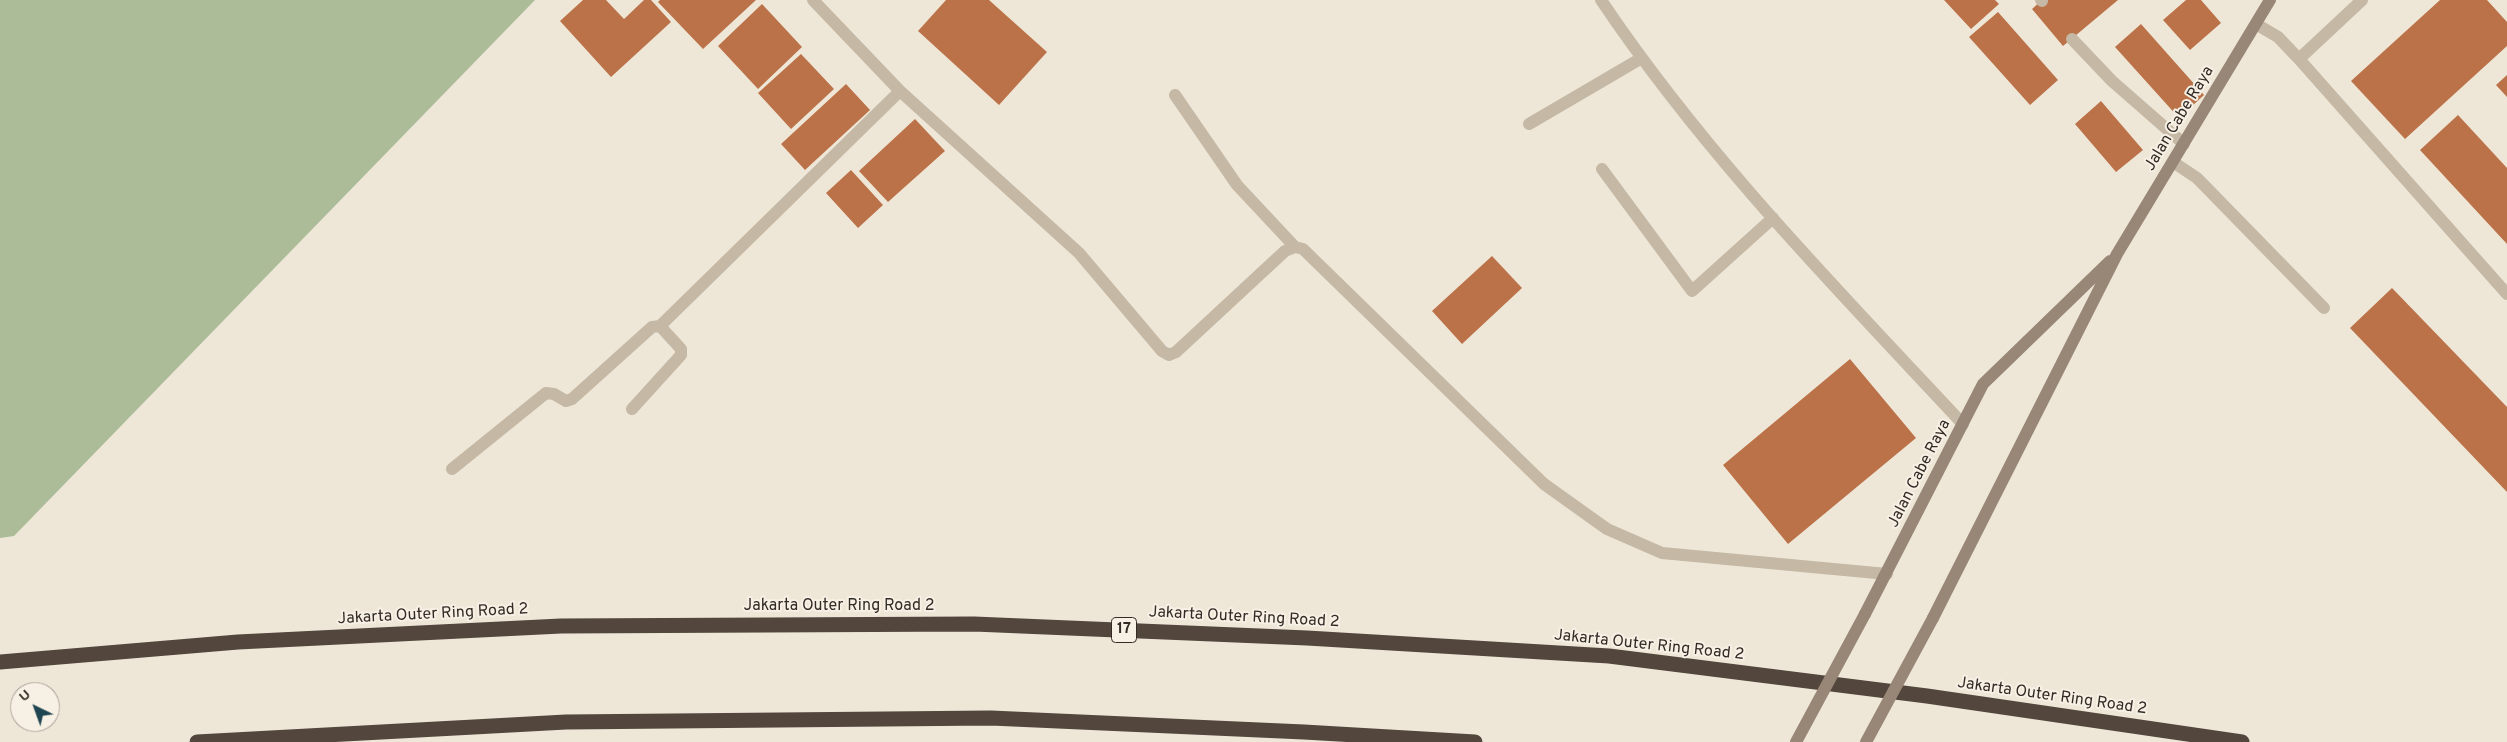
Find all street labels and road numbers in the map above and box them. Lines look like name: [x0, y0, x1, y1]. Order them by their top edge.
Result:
street label: Jalan Cabe Raya: [2141, 63, 2219, 175]
street label: Jalan Cabe Raya: [1885, 417, 1955, 531]
street label: Jakarta Outer Ring Road 2: [743, 597, 935, 617]
street label: Jakarta Outer Ring Road 2: [337, 600, 529, 630]
street label: Jakarta Outer Ring Road 2: [1148, 603, 1340, 633]
road number: 17: [1112, 618, 1136, 642]
street label: Jakarta Outer Ring Road 2: [1553, 626, 1745, 666]
street label: Jakarta Outer Ring Road 2: [1956, 674, 2148, 720]

